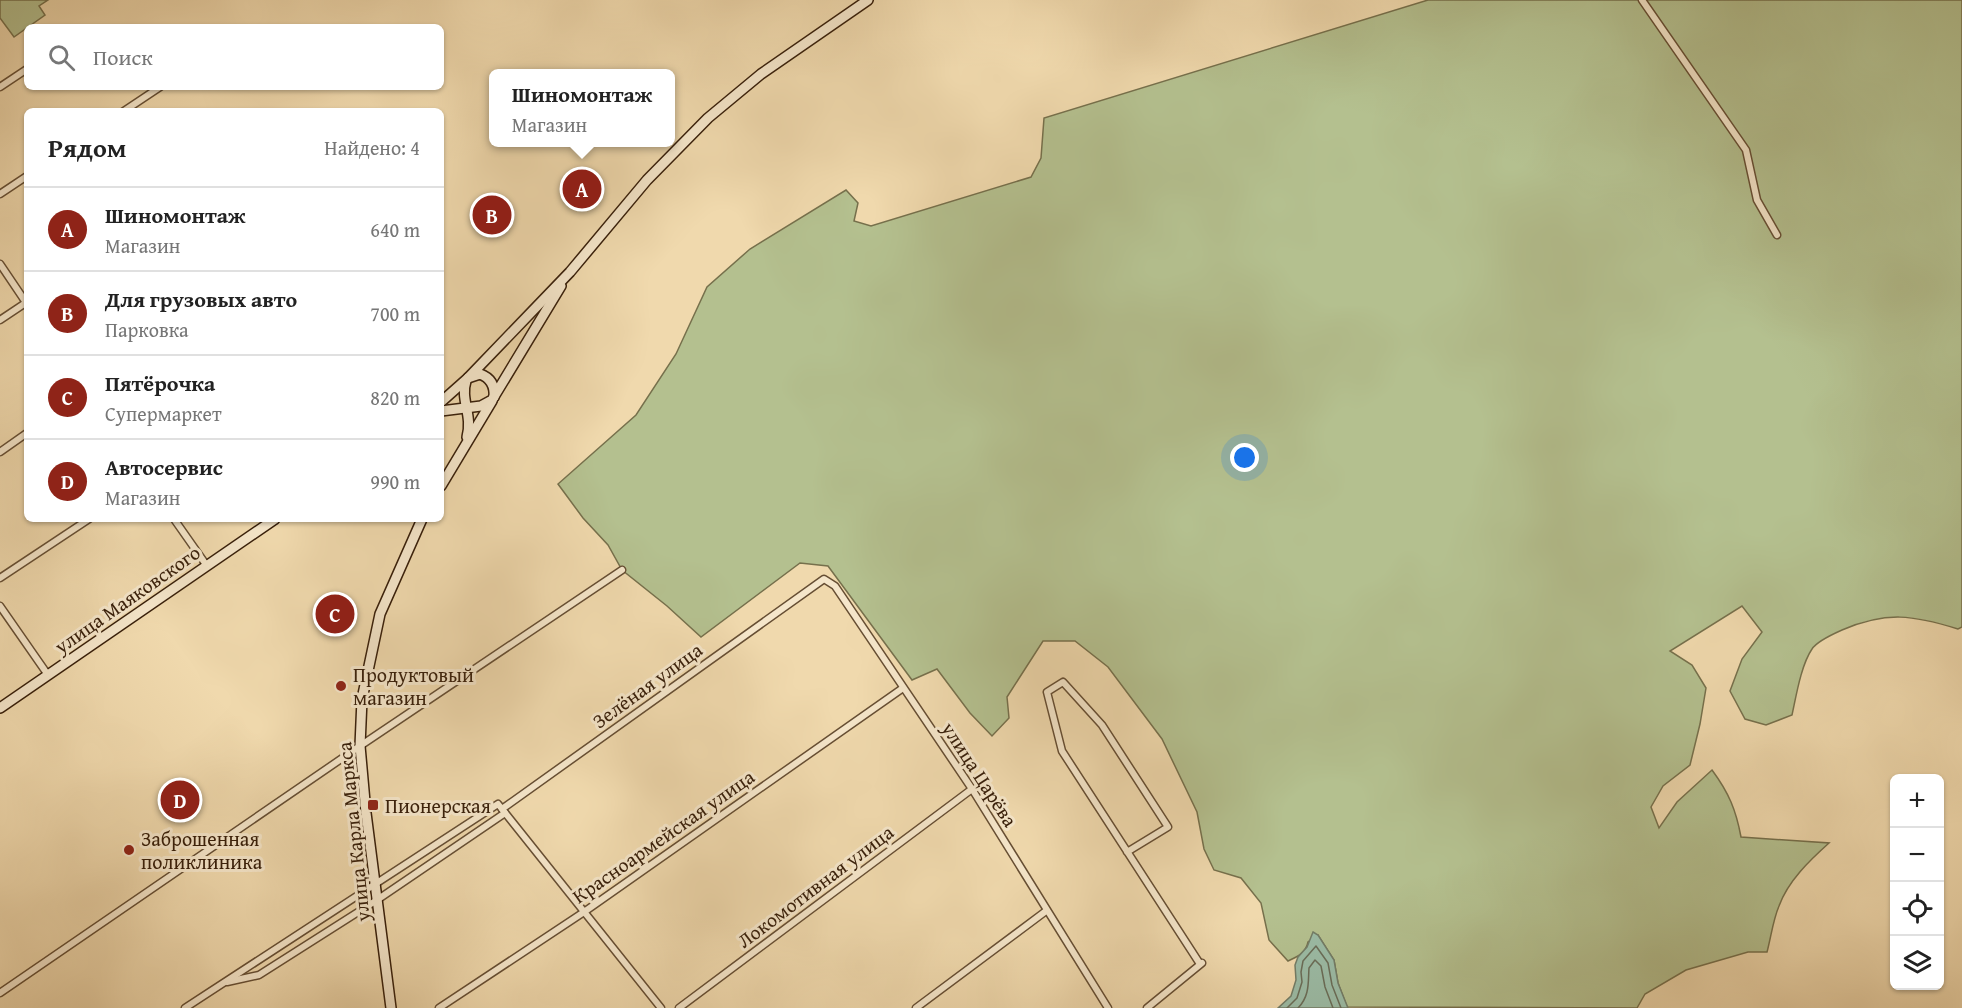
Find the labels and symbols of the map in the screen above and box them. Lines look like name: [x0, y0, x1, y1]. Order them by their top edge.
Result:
pin: A: [562, 166, 602, 212]
pin: B: [472, 192, 512, 238]
your location: [1230, 443, 1259, 472]
street label: улица Маяковского: [47, 538, 206, 661]
pin: C: [316, 592, 354, 636]
street label: Зелёная улица: [586, 635, 708, 735]
place label: Продуктовый магазин: [353, 660, 474, 712]
marker: Продуктовый магазин: [334, 679, 348, 693]
street label: улица Царёва: [935, 715, 1025, 833]
street label: улица Карла Маркса: [329, 740, 377, 924]
street label: Красноармейская улица: [566, 762, 760, 910]
pin: D: [160, 778, 200, 822]
place label: Пионерская: [385, 791, 491, 820]
marker: Пионерская: [366, 798, 380, 812]
street label: Локомотивная улица: [731, 817, 900, 954]
place label: Заброшенная поликлиника: [141, 824, 263, 876]
marker: Заброшенная поликлиника: [122, 843, 136, 857]

